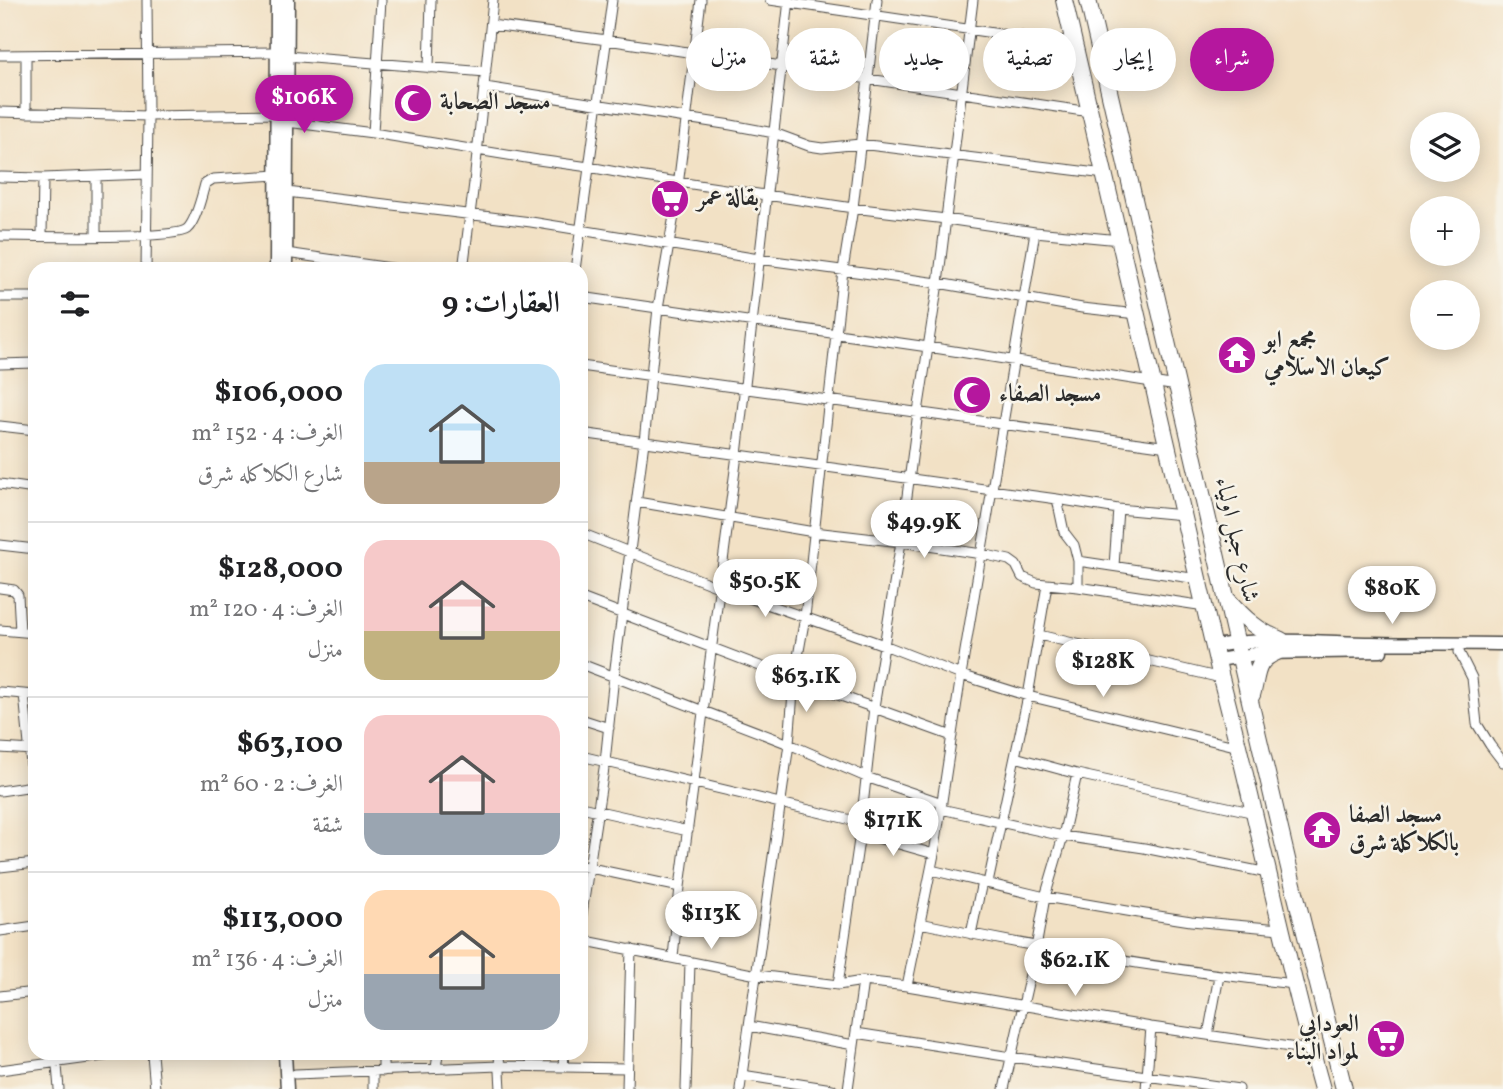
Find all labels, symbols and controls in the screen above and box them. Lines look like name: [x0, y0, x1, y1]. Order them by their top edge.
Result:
chip: منزل: [686, 28, 771, 91]
chip: شقة: [785, 28, 865, 91]
chip: جديد: [879, 28, 969, 91]
chip: تصفية: [983, 28, 1076, 91]
chip: إيجار: [1090, 28, 1176, 91]
chip: شراء: [1190, 28, 1274, 91]
pin: $106K: [255, 76, 353, 135]
text: $106K: [271, 82, 337, 114]
mosque icon: مسجد الصحابة: [392, 82, 434, 124]
place label: مسجد الصحابة: [440, 86, 551, 120]
map controls: [1410, 112, 1480, 350]
button: layers: [1410, 112, 1480, 182]
supermarket icon: بقالة عمر: [649, 178, 691, 220]
place label: بقالة عمر: [694, 182, 759, 216]
button: +: [1410, 196, 1480, 266]
button: −: [1410, 280, 1480, 350]
text: العقارات: 9: [442, 283, 560, 325]
icon: filters: [56, 285, 94, 323]
place label: مجمع ابو كيعان الاسلامي: [1261, 324, 1390, 386]
temple icon: مجمع ابو كيعان الاسلامي: [1216, 334, 1258, 376]
text: $106,000: [214, 372, 343, 414]
mosque icon: مسجد الصفاء: [951, 374, 993, 416]
place label: مسجد الصفاء: [999, 378, 1101, 412]
icon: home: [420, 392, 504, 476]
text: الغرف: 4 · 152 m²: [192, 418, 343, 450]
text: شارع الكلاكله شرق: [198, 459, 343, 491]
street label: شارع جبل اولياء: [1204, 474, 1267, 606]
pin: $49.9K: [867, 500, 981, 560]
text: $49.9K: [887, 507, 961, 539]
text: $128,000: [218, 548, 343, 590]
pin: $50.5K: [708, 560, 822, 619]
text: $50.5K: [729, 566, 801, 598]
pin: $80K: [1351, 566, 1433, 626]
icon: home: [420, 568, 504, 652]
text: $80K: [1364, 573, 1420, 605]
text: الغرف: 4 · 120 m²: [189, 594, 343, 626]
text: منزل: [308, 635, 343, 667]
pin: $128K: [1054, 640, 1152, 699]
text: $128K: [1071, 646, 1135, 678]
pin: $63.1K: [749, 654, 863, 714]
text: $63.1K: [771, 661, 841, 693]
text: $63,100: [237, 723, 343, 765]
icon: home: [420, 743, 504, 827]
text: الغرف: 2 · 60 m²: [200, 769, 343, 801]
pin: $171K: [844, 798, 942, 858]
place label: مسجد الصفا بالكلاكلة شرق: [1349, 799, 1459, 861]
text: $171K: [864, 805, 922, 837]
temple icon: مسجد الصفا بالكلاكلة شرق: [1301, 809, 1343, 851]
text: شقة: [313, 810, 343, 842]
pin: $113K: [662, 892, 760, 951]
text: $113,000: [222, 898, 343, 940]
text: $113K: [681, 898, 741, 930]
icon: home: [420, 918, 504, 1002]
pin: $62.1K: [1018, 939, 1132, 998]
text: الغرف: 4 · 136 m²: [192, 944, 343, 976]
text: $62.1K: [1040, 945, 1110, 977]
text: منزل: [308, 985, 343, 1017]
place label: العودابي لمواد البناء: [1286, 1008, 1359, 1070]
supermarket icon: العودابي لمواد البناء: [1365, 1018, 1407, 1060]

